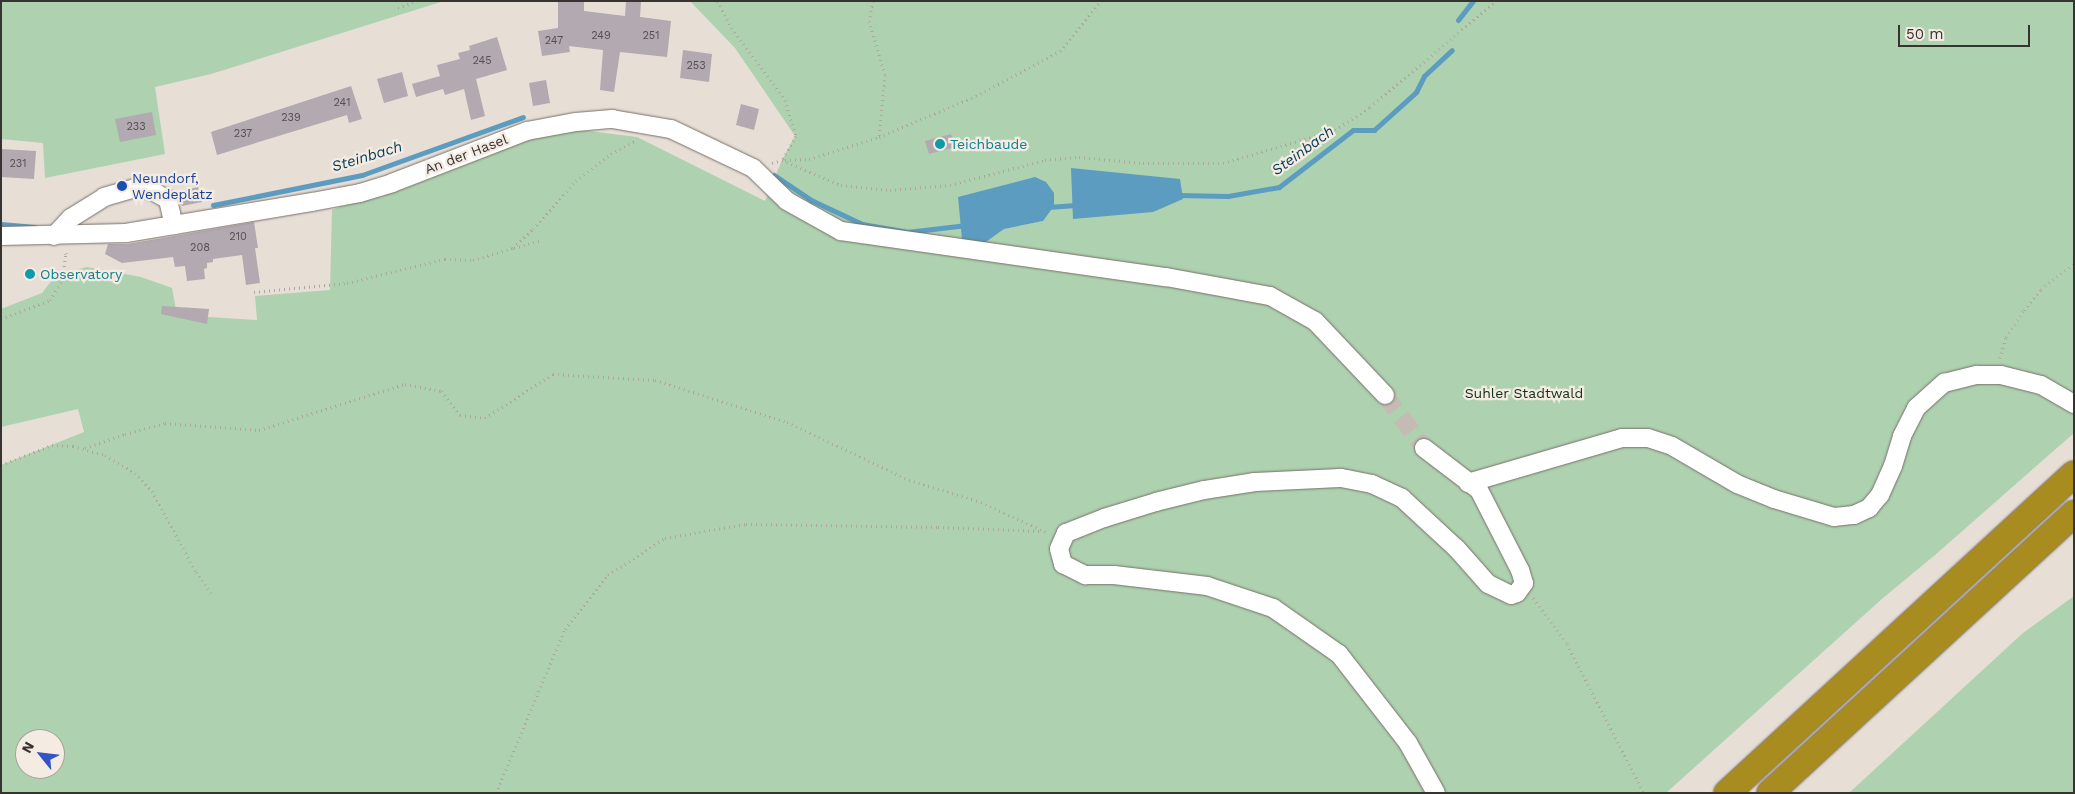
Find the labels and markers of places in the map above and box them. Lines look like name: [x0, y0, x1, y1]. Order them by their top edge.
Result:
place label: Teichbaude: [950, 136, 1027, 152]
marker: Teichbaude: [934, 138, 946, 150]
place label: Neundorf, Wendeplatz: [132, 170, 213, 202]
marker: Neundorf, Wendeplatz: [116, 180, 128, 192]
place label: Observatory: [40, 266, 122, 282]
marker: Observatory: [24, 268, 36, 280]

